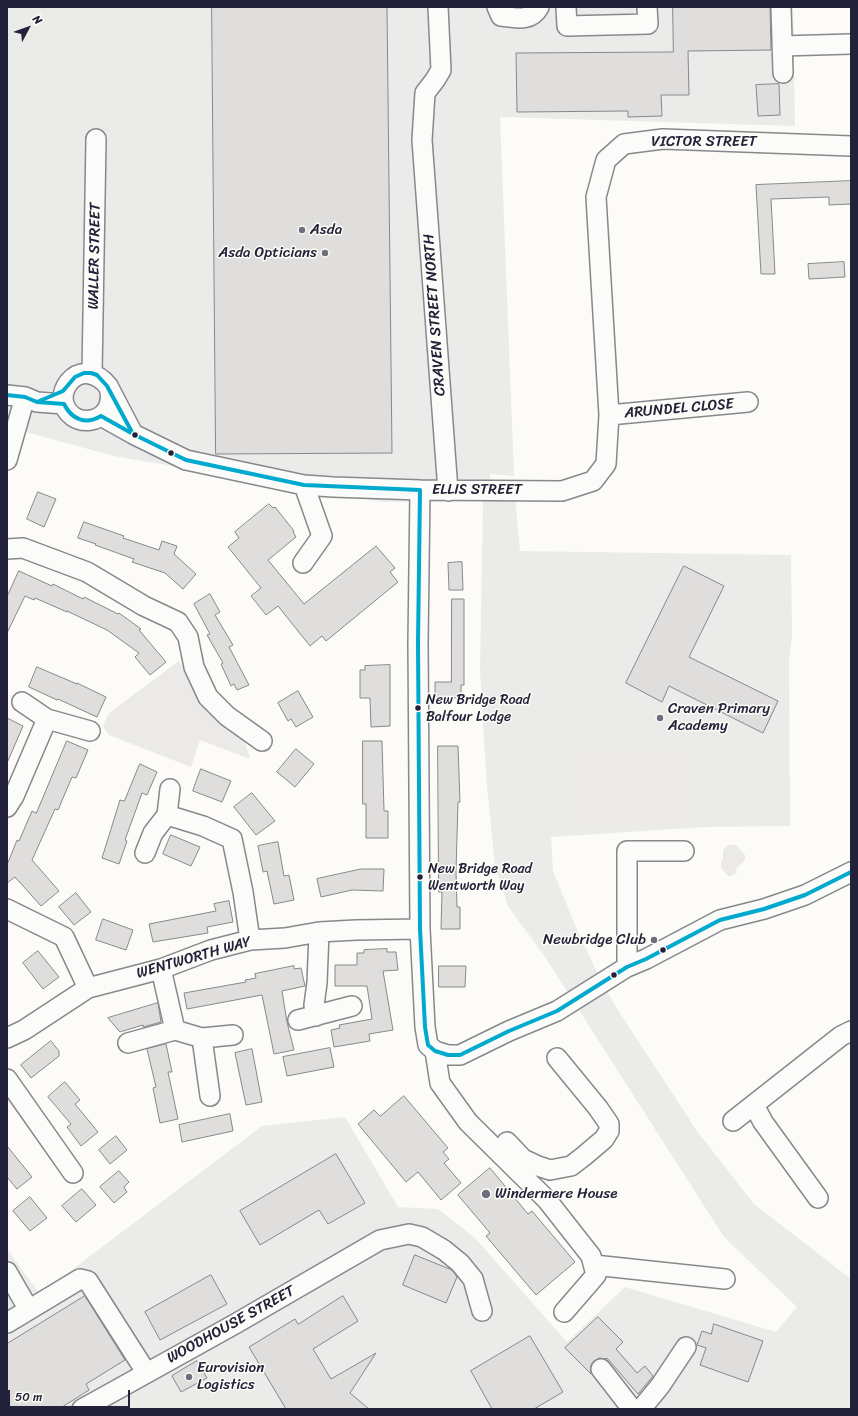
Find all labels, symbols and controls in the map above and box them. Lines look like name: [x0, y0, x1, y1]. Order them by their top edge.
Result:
north arrow: [8, 8, 48, 48]
text: N: [28, 11, 47, 29]
street label: VICTOR STREET: [651, 133, 757, 151]
street label: WALLER STREET: [85, 202, 105, 310]
place label: Asda: [310, 221, 342, 239]
marker: Asda: [297, 225, 307, 235]
street label: CRAVEN STREET NORTH: [420, 233, 450, 397]
place label: Asda Opticians: [218, 244, 317, 262]
marker: Asda Opticians: [320, 248, 330, 258]
street label: ARUNDEL CLOSE: [624, 395, 734, 423]
unlabelled marker: [130, 430, 140, 440]
unlabelled marker: [166, 448, 176, 458]
street label: ELLIS STREET: [432, 481, 522, 499]
place label: New Bridge Road Balfour Lodge: [426, 692, 530, 724]
place label: Craven Primary Academy: [668, 700, 770, 735]
marker: New Bridge Road Balfour Lodge: [413, 703, 423, 713]
marker: Craven Primary Academy: [655, 713, 665, 723]
place label: New Bridge Road Wentworth Way: [428, 861, 532, 894]
marker: New Bridge Road Wentworth Way: [415, 872, 425, 882]
place label: Newbridge Club: [543, 931, 646, 949]
street label: WENTWORTH WAY: [134, 933, 254, 983]
marker: Newbridge Club: [649, 935, 659, 945]
unlabelled marker: [658, 945, 668, 955]
unlabelled marker: [609, 970, 619, 980]
place label: Windermere House: [495, 1185, 617, 1203]
marker: Windermere House: [480, 1188, 492, 1200]
street label: WOODHOUSE STREET: [164, 1282, 298, 1368]
place label: Eurovision Logistics: [197, 1359, 264, 1394]
marker: Eurovision Logistics: [184, 1372, 194, 1382]
scale bar: [10, 1382, 132, 1408]
text: 50 m: [15, 1386, 42, 1408]

